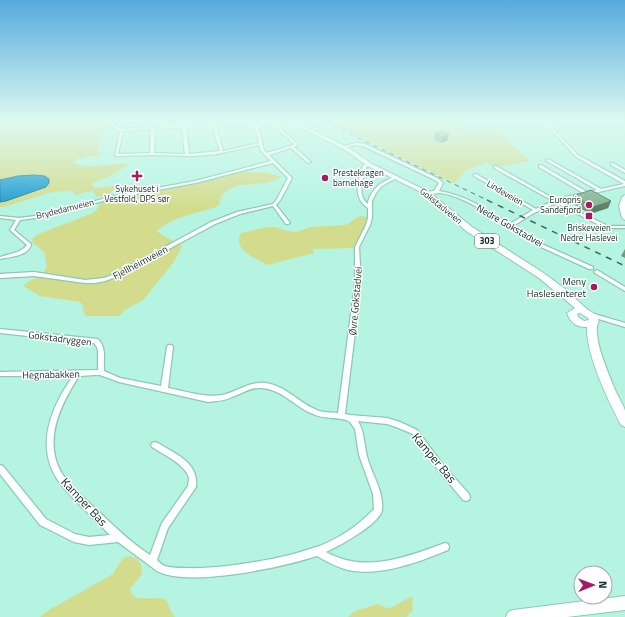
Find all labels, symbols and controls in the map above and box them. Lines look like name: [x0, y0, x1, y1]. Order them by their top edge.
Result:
place label: Prestekragen barnehage: [333, 166, 384, 189]
marker: Sykehuset i Vestfold, DPS sør: [131, 170, 143, 182]
marker: Prestekragen barnehage: [320, 173, 330, 183]
street label: Lindeveien: [484, 177, 526, 208]
place label: Sykehuset i Vestfold, DPS sør: [104, 182, 170, 205]
street label: Gokstadveien: [417, 184, 465, 227]
place label: Europris Sandefjord: [540, 193, 581, 216]
street label: Brydedamveien: [35, 195, 95, 222]
street label: Nedre Gokstadvei: [474, 200, 546, 251]
marker: Europris Sandefjord: [584, 200, 594, 210]
marker: Briskeveien Nedre Haslevei: [584, 211, 594, 221]
place label: Briskeveien Nedre Haslevei: [561, 221, 618, 244]
road number: 303: [475, 234, 499, 248]
street label: Fjellheimveien: [110, 242, 170, 283]
street label: Øvre Gokstadvei: [345, 266, 366, 336]
place label: Meny Haslesenteret: [527, 274, 586, 301]
marker: Meny Haslesenteret: [589, 282, 599, 292]
street label: Gokstadryggen: [27, 327, 92, 350]
street label: Hegnabakken: [22, 366, 80, 382]
street label: Kamper Bas: [407, 428, 462, 487]
street label: Kamper Bas: [57, 473, 112, 531]
north arrow: [573, 565, 613, 605]
text: N: [595, 581, 611, 589]

